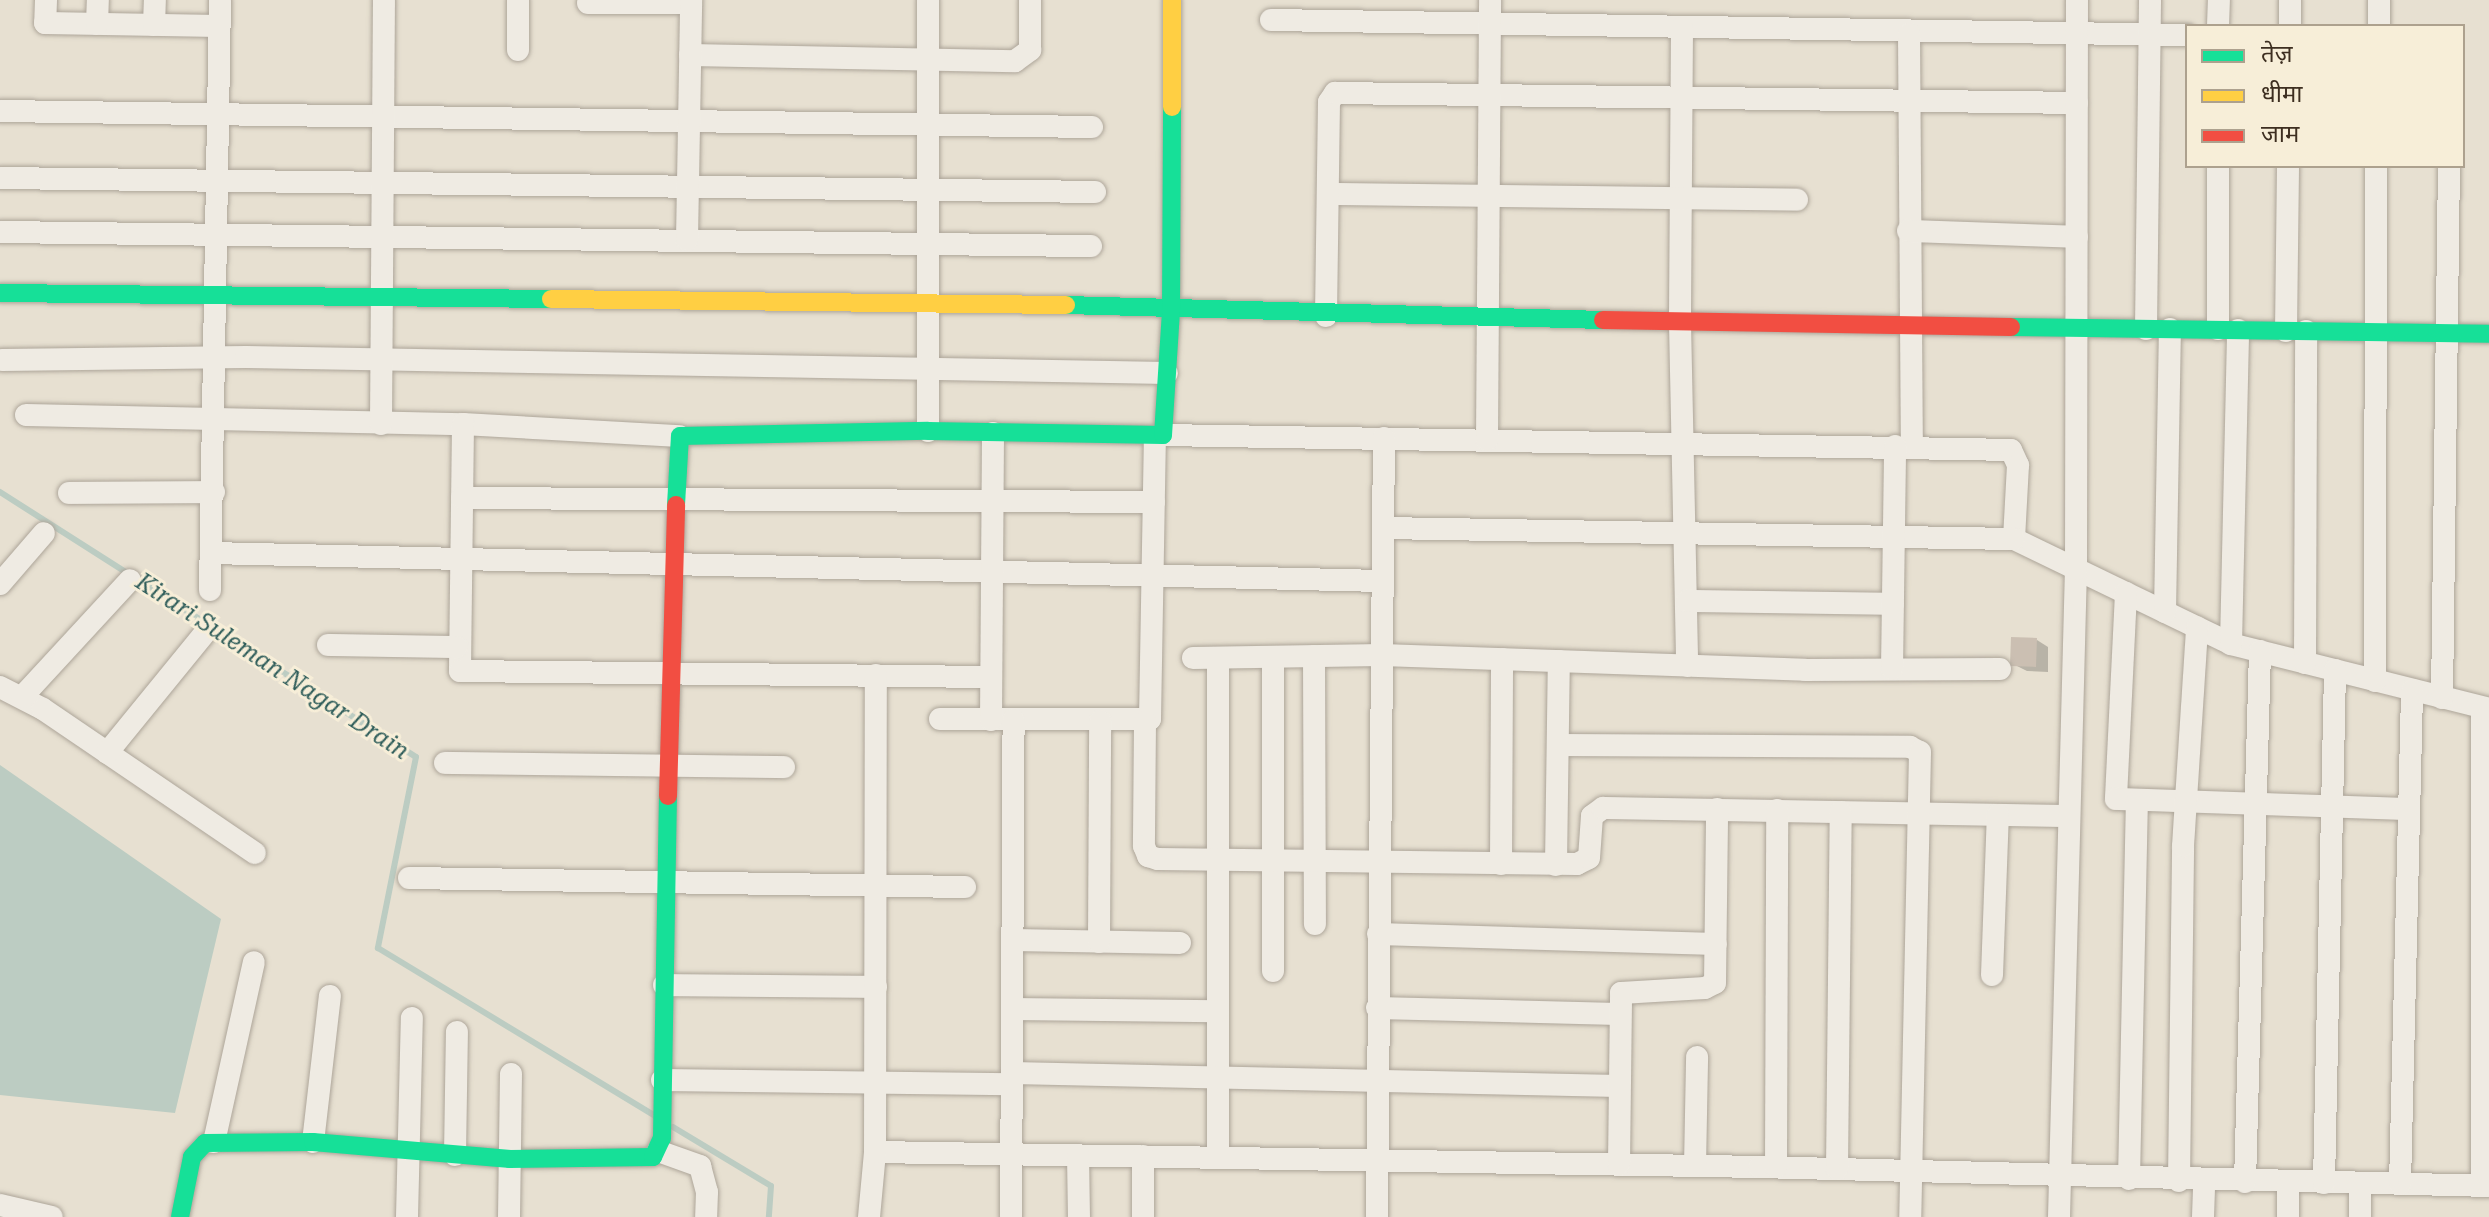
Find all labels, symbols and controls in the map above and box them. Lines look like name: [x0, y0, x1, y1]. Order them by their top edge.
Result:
legend: [2185, 24, 2465, 168]
text: तेज़: [2261, 40, 2293, 68]
text: धीमा: [2261, 80, 2303, 108]
text: जाम: [2261, 120, 2299, 148]
water label: Kirari Suleman Nagar Drain: [130, 568, 414, 766]

